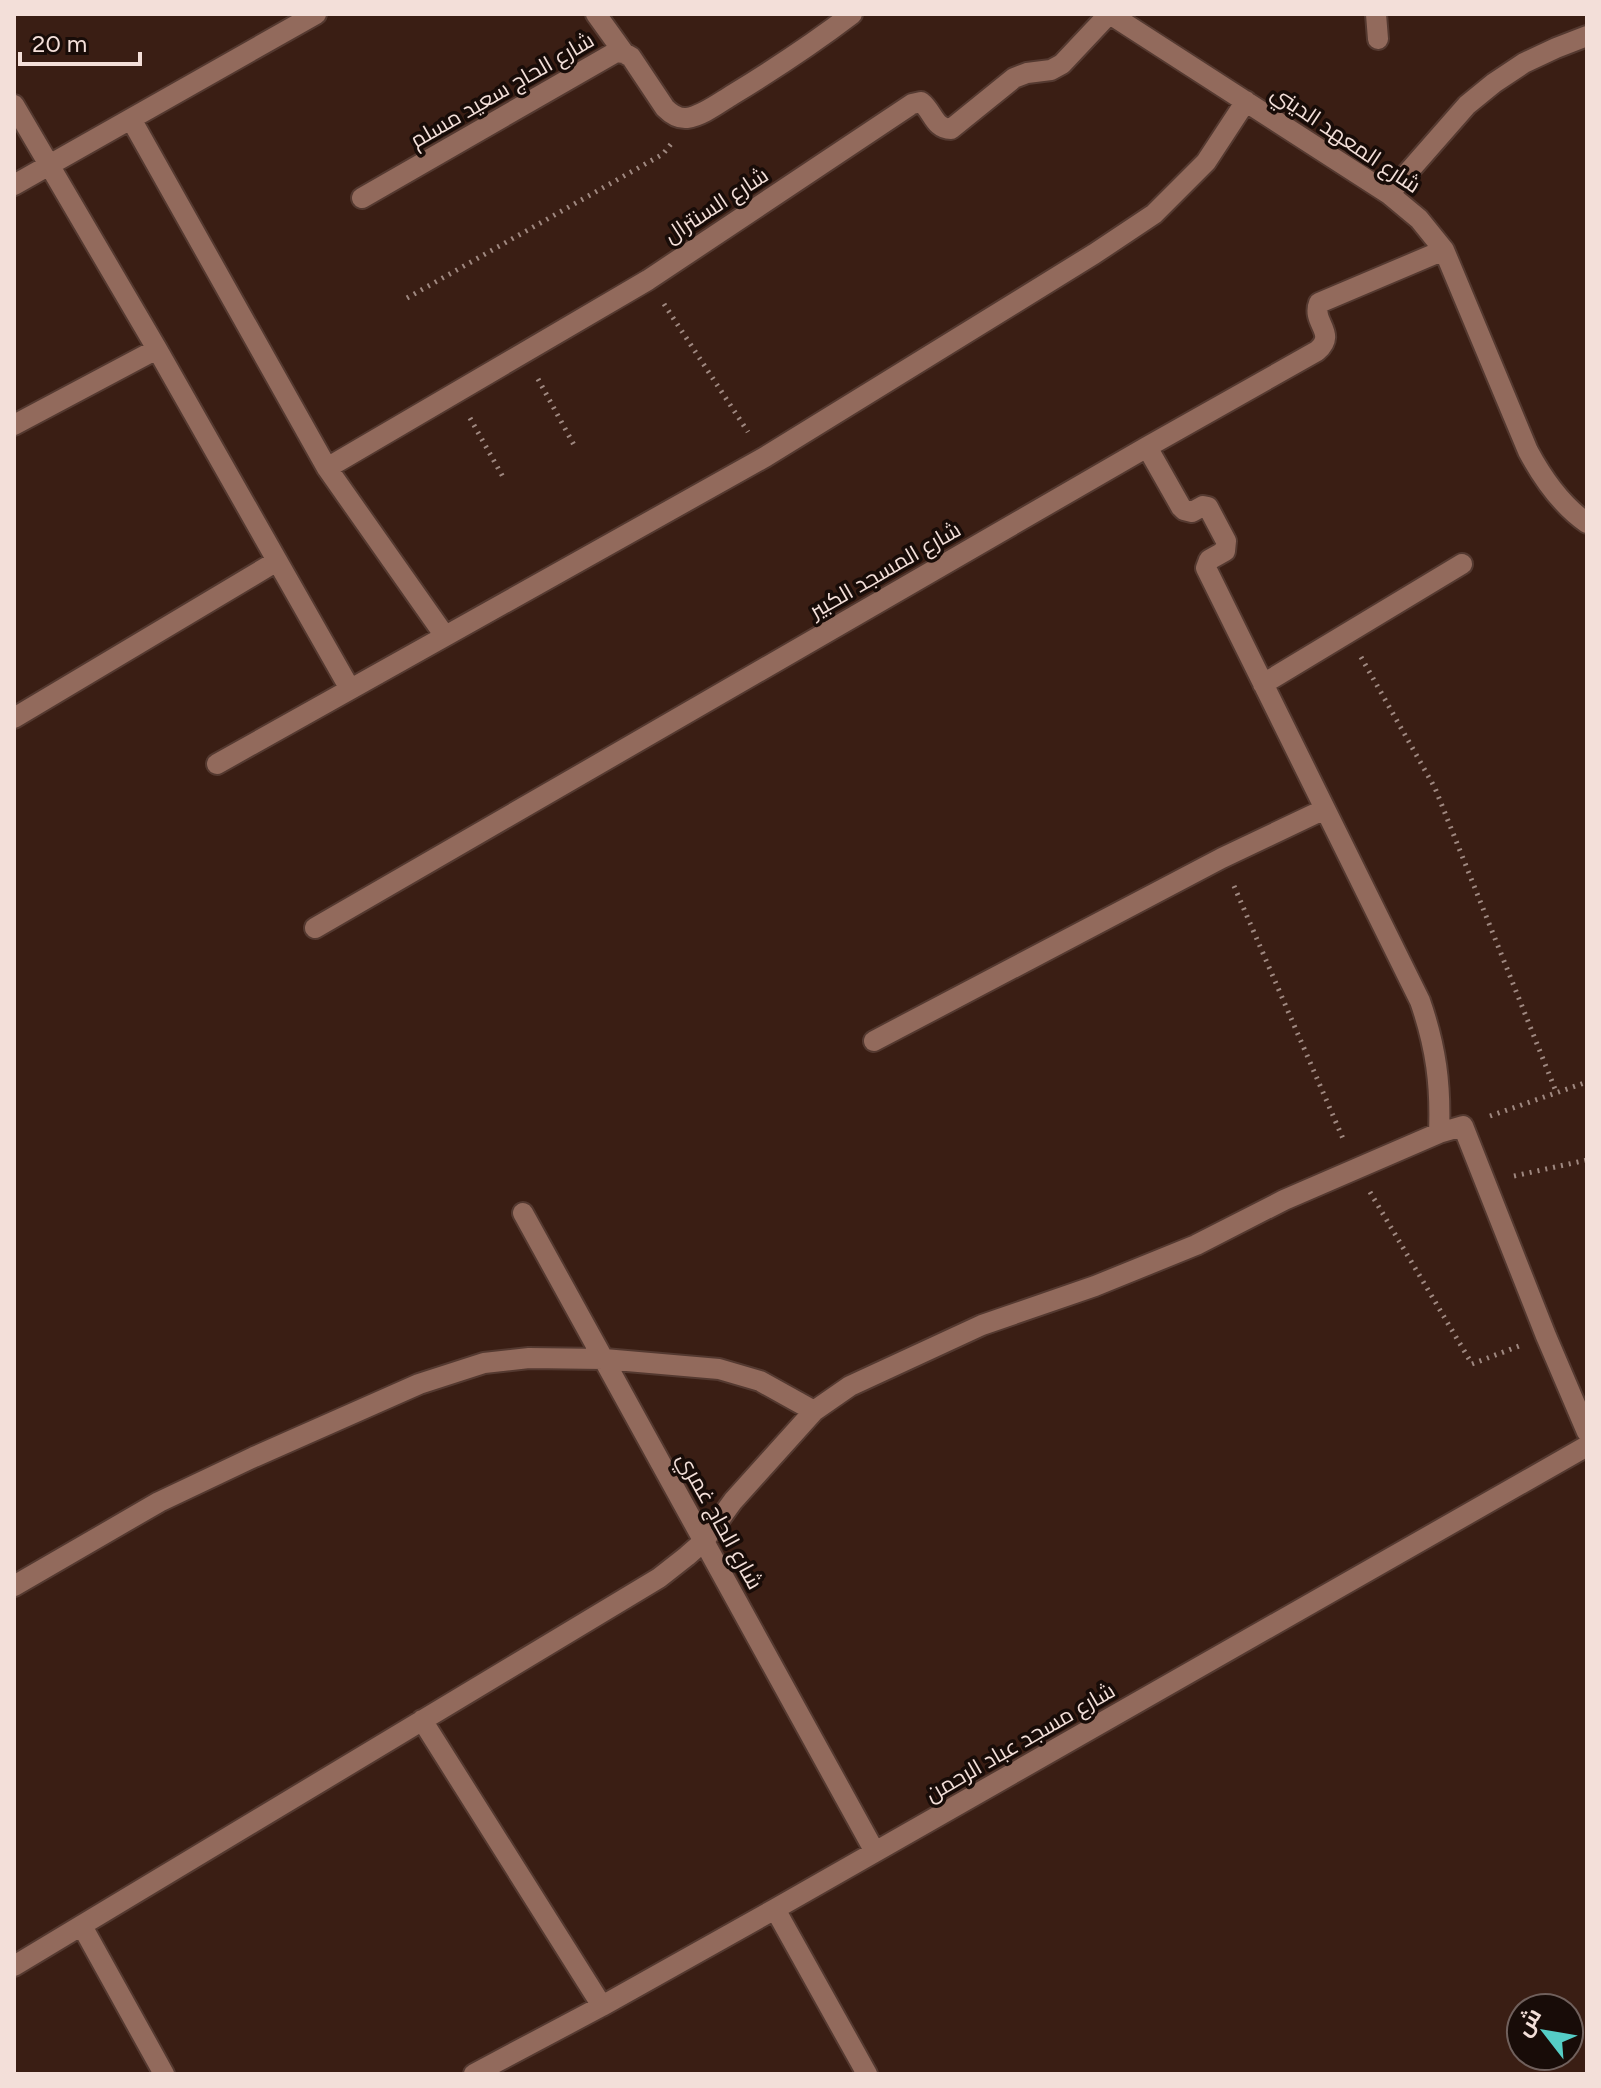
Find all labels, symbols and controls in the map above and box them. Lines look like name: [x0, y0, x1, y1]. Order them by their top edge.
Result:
scale bar: [20, 16, 140, 66]
street label: شارع الحاج سعيد مسلم: [405, 26, 600, 155]
text: 20 m: [32, 29, 87, 58]
street label: شارع المعهد الديني: [1264, 79, 1426, 202]
street label: شارع السنترال: [659, 161, 774, 250]
street label: شارع المسجد الكبير: [803, 516, 966, 626]
street label: شارع الحاج غمري: [669, 1448, 769, 1596]
street label: شارع مسجد عباد الرحمن: [920, 1677, 1120, 1808]
north arrow: [1505, 1992, 1585, 2072]
text: ش: [1509, 2003, 1547, 2041]

